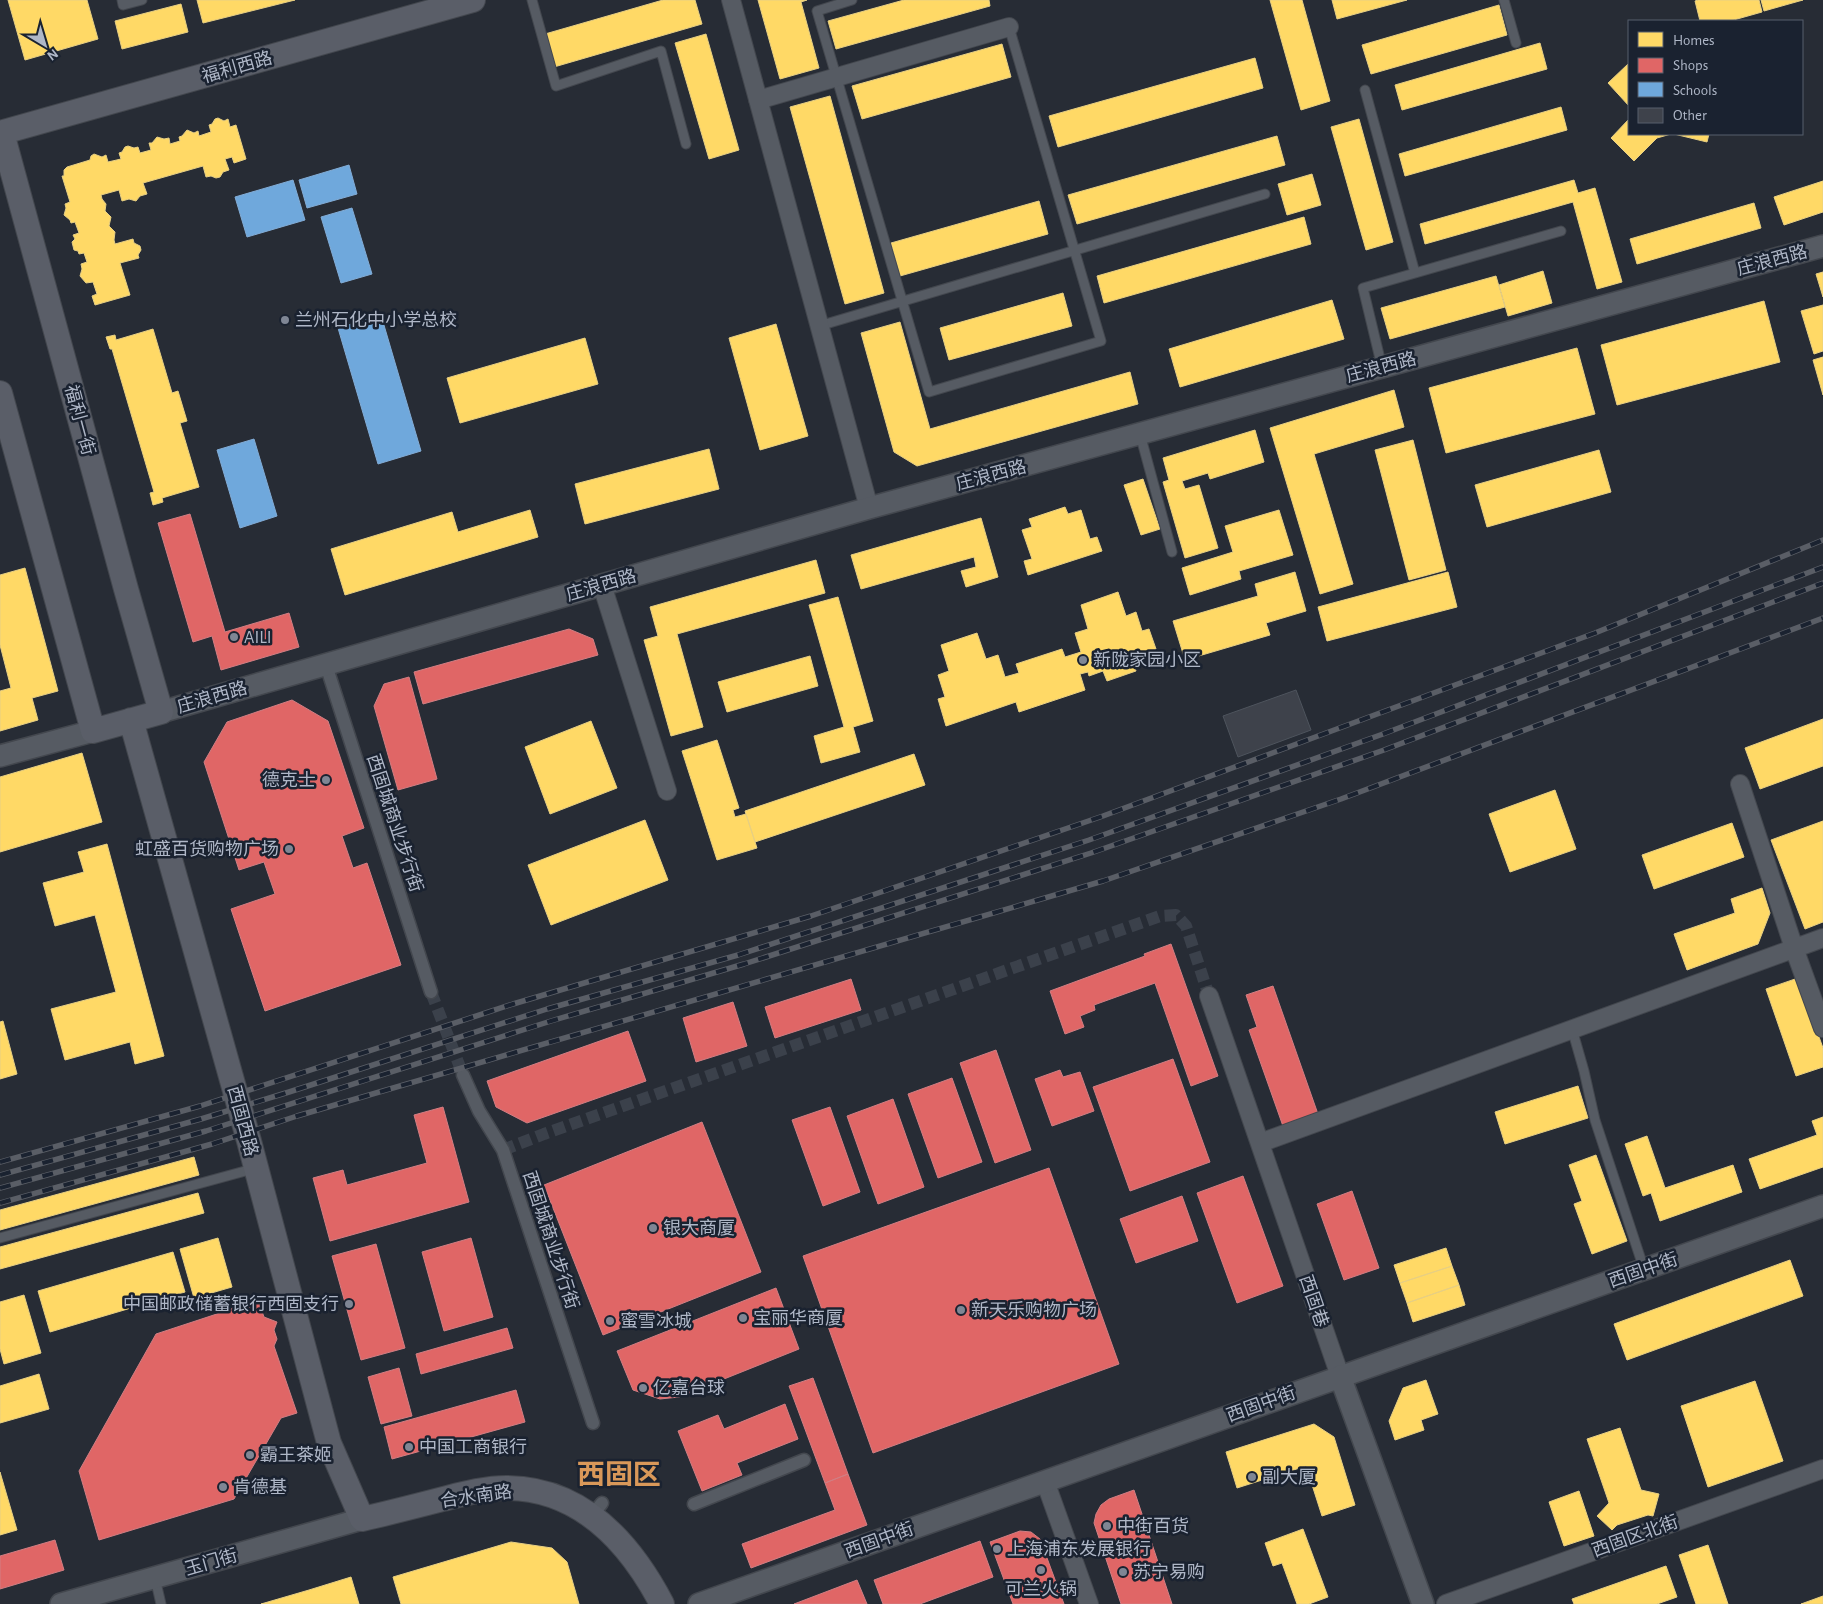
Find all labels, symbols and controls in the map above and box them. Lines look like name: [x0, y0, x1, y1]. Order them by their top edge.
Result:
north arrow: [20, 20, 70, 70]
legend: [1628, 20, 1803, 135]
text: Homes: [1673, 33, 1715, 48]
text: N: [44, 46, 61, 63]
street label: 福利西路: [200, 47, 274, 87]
text: Shops: [1673, 58, 1708, 73]
text: Schools: [1673, 83, 1717, 98]
text: Other: [1673, 108, 1707, 123]
street label: 庄浪西路: [1735, 241, 1809, 279]
place label: 兰州石化中小学总校: [295, 310, 457, 330]
marker: 兰州石化中小学总校: [279, 314, 291, 326]
street label: 庄浪西路: [1344, 348, 1418, 386]
street label: 福利一街: [61, 383, 99, 457]
street label: 庄浪西路: [954, 456, 1028, 494]
street label: 庄浪西路: [564, 565, 638, 605]
place label: AILI: [244, 629, 272, 647]
marker: AILI: [228, 631, 240, 643]
place label: 新陇家园小区: [1093, 650, 1201, 670]
marker: 新陇家园小区: [1077, 654, 1089, 666]
street label: 庄浪西路: [175, 677, 249, 717]
street label: 西固城商业步行街: [363, 751, 427, 895]
place label: 德克士: [262, 770, 316, 790]
marker: 德克士: [320, 774, 332, 786]
place label: 虹盛百货购物广场: [135, 839, 279, 859]
marker: 虹盛百货购物广场: [283, 843, 295, 855]
street label: 西固西路: [224, 1084, 262, 1158]
street label: 西固城商业步行街: [519, 1168, 583, 1312]
place label: 银大商厦: [663, 1218, 735, 1238]
marker: 银大商厦: [647, 1222, 659, 1234]
street label: 西固中街: [1606, 1249, 1680, 1291]
street label: 西固巷: [1296, 1272, 1332, 1330]
place label: 中国邮政储蓄银行西固支行: [123, 1294, 339, 1314]
marker: 中国邮政储蓄银行西固支行: [343, 1298, 355, 1310]
place label: 新天乐购物广场: [971, 1300, 1097, 1320]
marker: 新天乐购物广场: [955, 1304, 967, 1316]
place label: 宝丽华商厦: [753, 1308, 843, 1328]
place label: 蜜雪冰城: [620, 1311, 692, 1331]
marker: 宝丽华商厦: [737, 1312, 749, 1324]
marker: 蜜雪冰城: [604, 1315, 616, 1327]
place label: 亿嘉台球: [653, 1378, 725, 1398]
marker: 亿嘉台球: [637, 1382, 649, 1394]
street label: 西固中街: [1224, 1382, 1298, 1426]
place label: 中国工商银行: [419, 1437, 527, 1457]
marker: 中国工商银行: [403, 1441, 415, 1453]
place label: 霸王茶姬: [260, 1445, 332, 1465]
marker: 霸王茶姬: [244, 1449, 256, 1461]
district label: 西固区: [577, 1461, 661, 1490]
place label: 副大厦: [1262, 1467, 1316, 1487]
marker: 副大厦: [1246, 1471, 1258, 1483]
place label: 肯德基: [233, 1477, 287, 1497]
marker: 肯德基: [217, 1481, 229, 1493]
street label: 合水南路: [439, 1481, 513, 1511]
street label: 西固区北街: [1589, 1511, 1681, 1561]
place label: 中街百货: [1117, 1516, 1189, 1536]
street label: 西固中街: [842, 1518, 916, 1562]
marker: 中街百货: [1101, 1520, 1113, 1532]
place label: 上海浦东发展银行: [1007, 1539, 1151, 1559]
marker: 上海浦东发展银行: [991, 1543, 1003, 1555]
street label: 玉门街: [182, 1545, 240, 1579]
place label: 苏宁易购: [1133, 1562, 1205, 1582]
marker: 可兰火锅: [1035, 1564, 1047, 1576]
marker: 苏宁易购: [1117, 1566, 1129, 1578]
place label: 可兰火锅: [1005, 1579, 1077, 1599]

